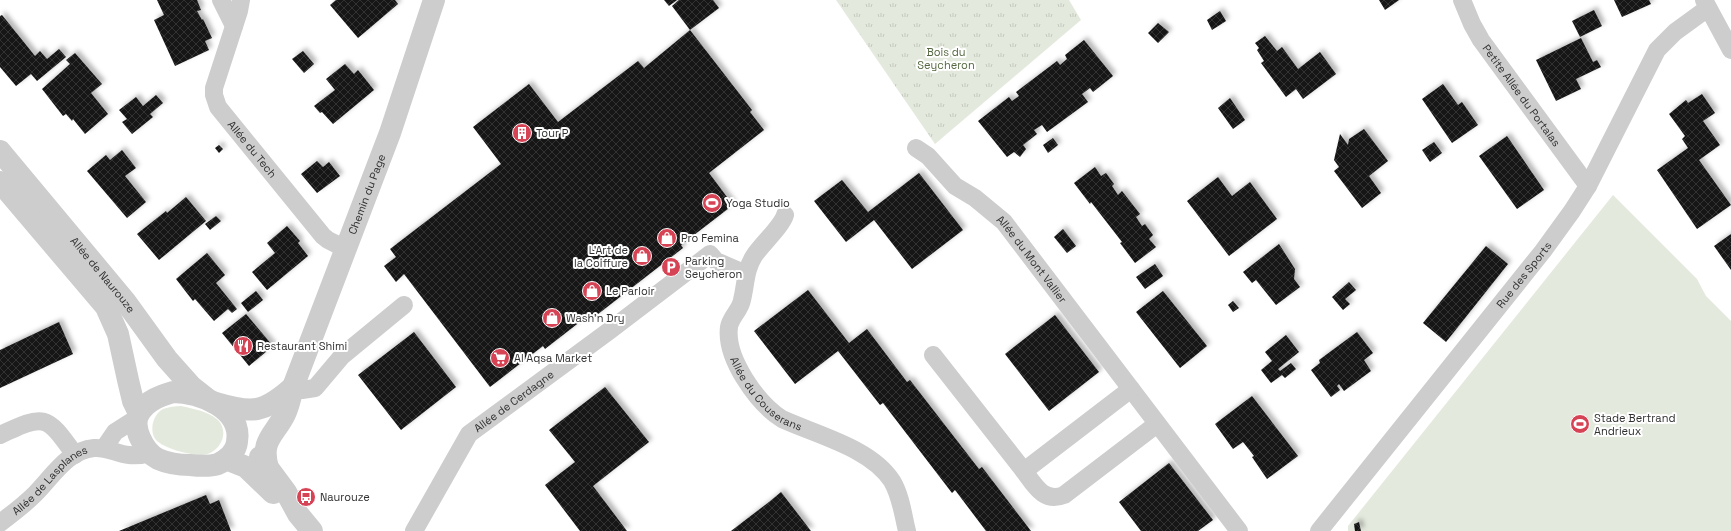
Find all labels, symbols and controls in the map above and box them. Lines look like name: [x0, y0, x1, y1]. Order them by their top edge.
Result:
street label: Petite Allée du Portalas: [1480, 42, 1564, 149]
park label: Bois du Seycheron: [917, 45, 975, 72]
street label: Allée du Tech: [225, 118, 280, 181]
building icon: Tour P: [511, 122, 533, 144]
place label: Tour P: [536, 126, 569, 140]
street label: Chemin du Page: [345, 152, 388, 236]
sports icon: Yoga Studio: [701, 192, 723, 214]
place label: Yoga Studio: [726, 196, 790, 210]
street label: Allée du Mont Vallier: [994, 212, 1070, 306]
shop icon: Pro Femina: [656, 227, 678, 249]
place label: Pro Femina: [681, 231, 739, 245]
street label: Allée de Naurouze: [67, 234, 138, 316]
street label: Rue des Sports: [1493, 239, 1555, 311]
place label: L'Art de la Coiffure: [574, 243, 628, 270]
shop icon: L'Art de la Coiffure: [631, 245, 653, 267]
place label: Parking Seycheron: [685, 254, 742, 281]
parking icon: Parking Seycheron: [660, 256, 682, 278]
shop icon: Le Parloir: [581, 280, 603, 302]
place label: Le Parloir: [606, 284, 655, 298]
shop icon: Wash'n Dry: [541, 307, 563, 329]
place label: Wash'n Dry: [566, 311, 625, 325]
restaurant icon: Restaurant Shimi: [232, 335, 254, 357]
place label: Restaurant Shimi: [257, 339, 347, 353]
supermarket icon: Al Aqsa Market: [489, 347, 511, 369]
place label: Al Aqsa Market: [514, 351, 592, 365]
street label: Allée du Couserans: [727, 355, 804, 434]
street label: Allée de Cerdagne: [471, 367, 556, 435]
place label: Stade Bertrand Andrieux: [1594, 411, 1675, 438]
sports icon: Stade Bertrand Andrieux: [1569, 413, 1591, 435]
street label: Allée de Lasplanes: [9, 442, 89, 518]
bus stop icon: Naurouze: [295, 486, 317, 508]
place label: Naurouze: [320, 490, 370, 504]

